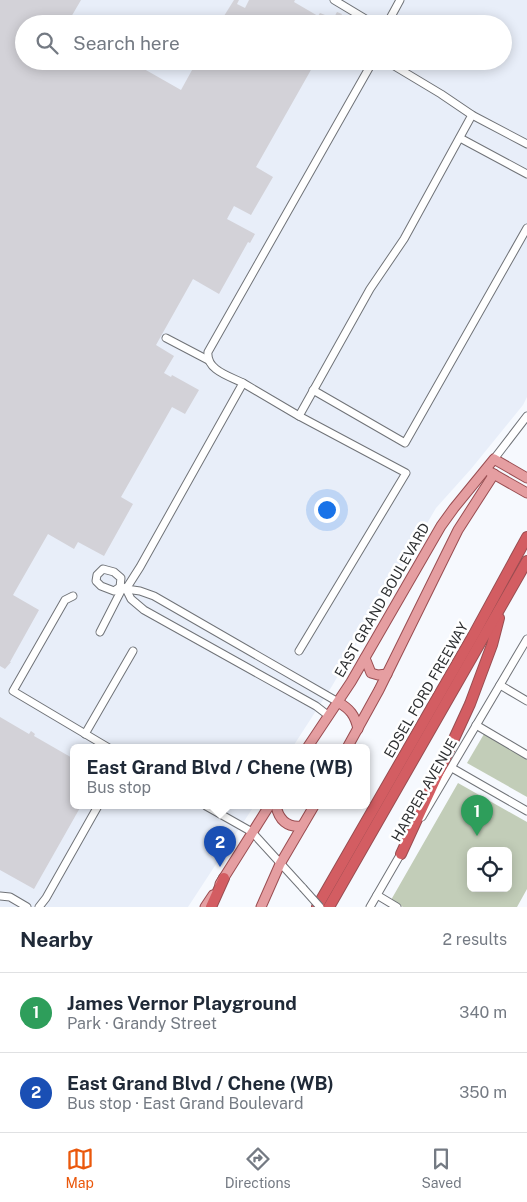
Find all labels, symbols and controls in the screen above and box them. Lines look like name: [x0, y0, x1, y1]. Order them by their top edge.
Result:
search box: [15, 15, 512, 70]
icon: search: [33, 29, 61, 57]
text: Search here: [73, 32, 180, 54]
your location: [314, 497, 340, 523]
street label: EAST GRAND BOULEVARD: [331, 520, 433, 680]
street label: EDSEL FORD FREEWAY: [381, 619, 472, 761]
street label: HARPER AVENUE: [388, 736, 460, 844]
popup: [70, 744, 370, 809]
text: East Grand Blvd / Chene (WB): [87, 756, 353, 778]
text: Bus stop: [87, 778, 151, 797]
pin: 1: [461, 795, 493, 836]
pin: 2: [204, 826, 236, 867]
map controls: [467, 847, 512, 892]
button: locate: [467, 847, 512, 892]
text: Nearby: [20, 927, 93, 952]
text: 2 results: [442, 930, 507, 949]
text: James Vernor Playground: [67, 992, 297, 1014]
text: 1: [33, 1003, 39, 1022]
text: 340 m: [459, 1003, 507, 1022]
text: Park · Grandy Street: [67, 1014, 217, 1033]
text: East Grand Blvd / Chene (WB): [67, 1072, 334, 1094]
text: 2: [31, 1083, 41, 1102]
text: 350 m: [459, 1083, 507, 1102]
text: Bus stop · East Grand Boulevard: [67, 1094, 303, 1113]
tab: Map: [65, 1145, 94, 1191]
tab: Directions: [225, 1145, 291, 1191]
tab: Saved: [421, 1145, 462, 1191]

